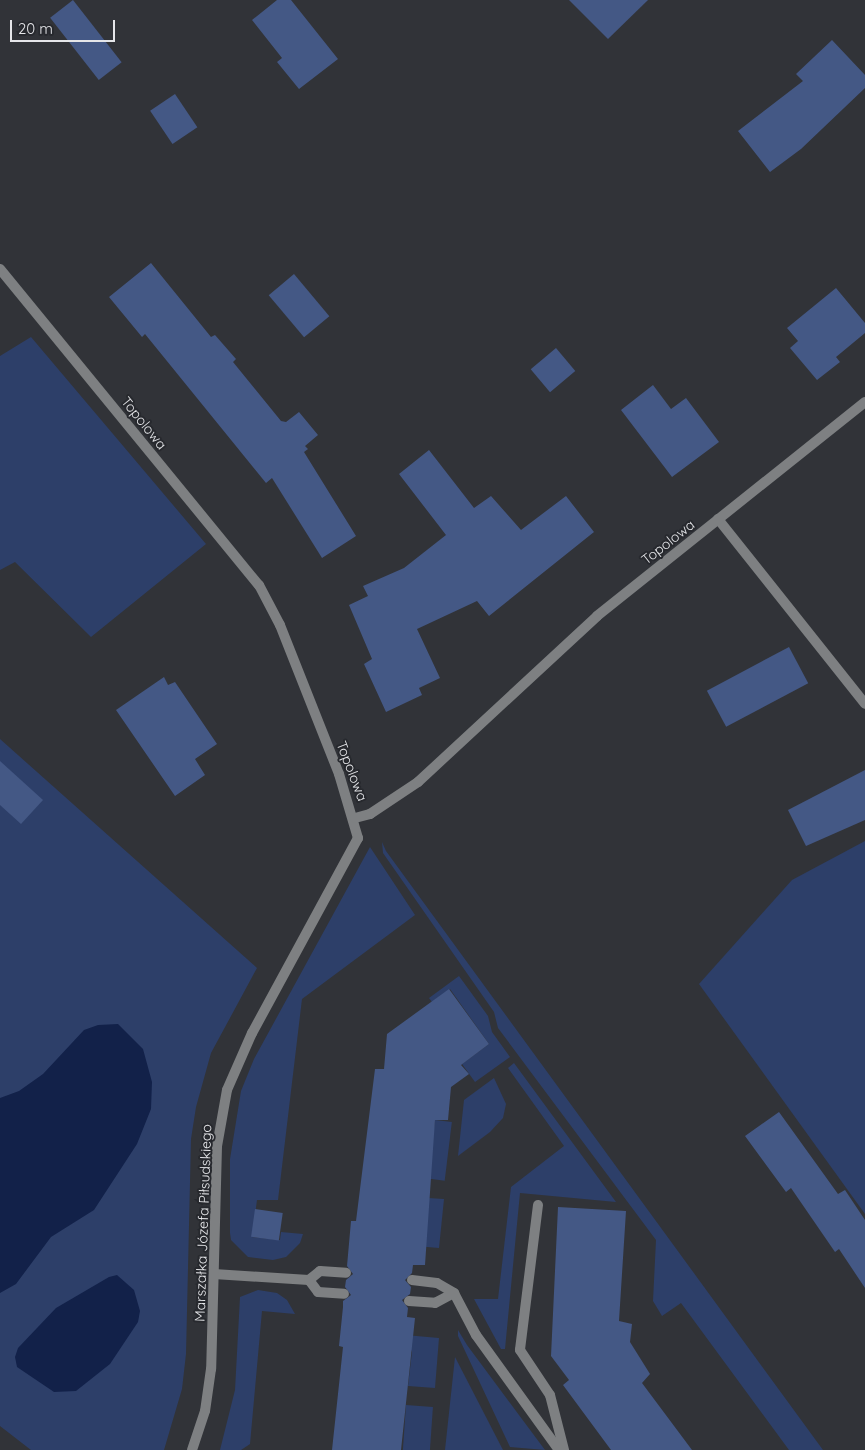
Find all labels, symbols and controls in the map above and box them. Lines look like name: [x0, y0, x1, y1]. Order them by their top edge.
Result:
scale bar: [12, 10, 118, 42]
text: 20 m: [18, 19, 53, 38]
street label: Topolowa: [118, 393, 170, 453]
street label: Topolowa: [638, 516, 698, 568]
street label: Topolowa: [333, 739, 371, 803]
street label: Marszałka Józefa Piłsudskiego: [191, 1124, 215, 1322]

